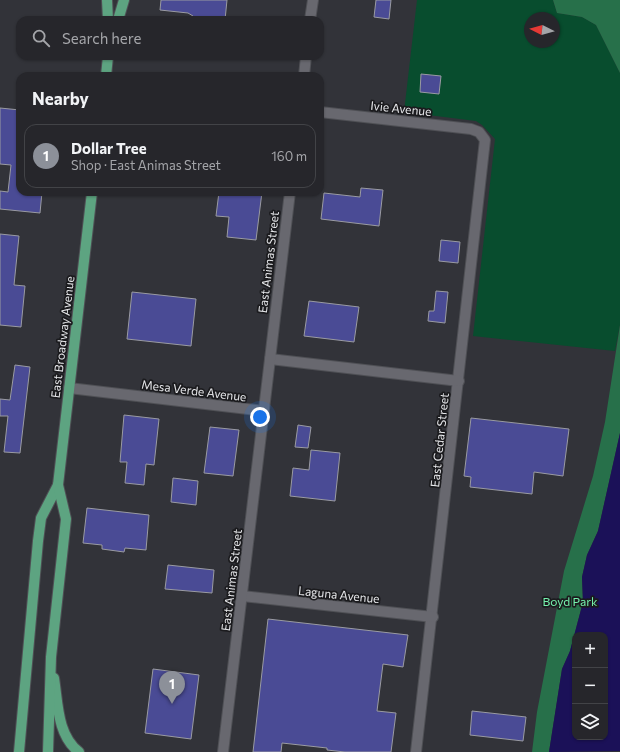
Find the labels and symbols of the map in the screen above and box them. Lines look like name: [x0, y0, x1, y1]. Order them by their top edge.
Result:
north arrow: [524, 12, 560, 48]
street label: Ivie Avenue: [370, 98, 432, 118]
street label: East Animas Street: [255, 210, 281, 314]
street label: East Broadway Avenue: [48, 275, 76, 399]
street label: Mesa Verde Avenue: [141, 377, 247, 403]
street label: East Cedar Street: [427, 392, 451, 488]
your location: [250, 407, 270, 427]
street label: East Animas Street: [218, 528, 244, 632]
street label: Laguna Avenue: [298, 583, 380, 605]
park label: Boyd Park: [542, 594, 598, 608]
pin: 1: [159, 671, 185, 704]

